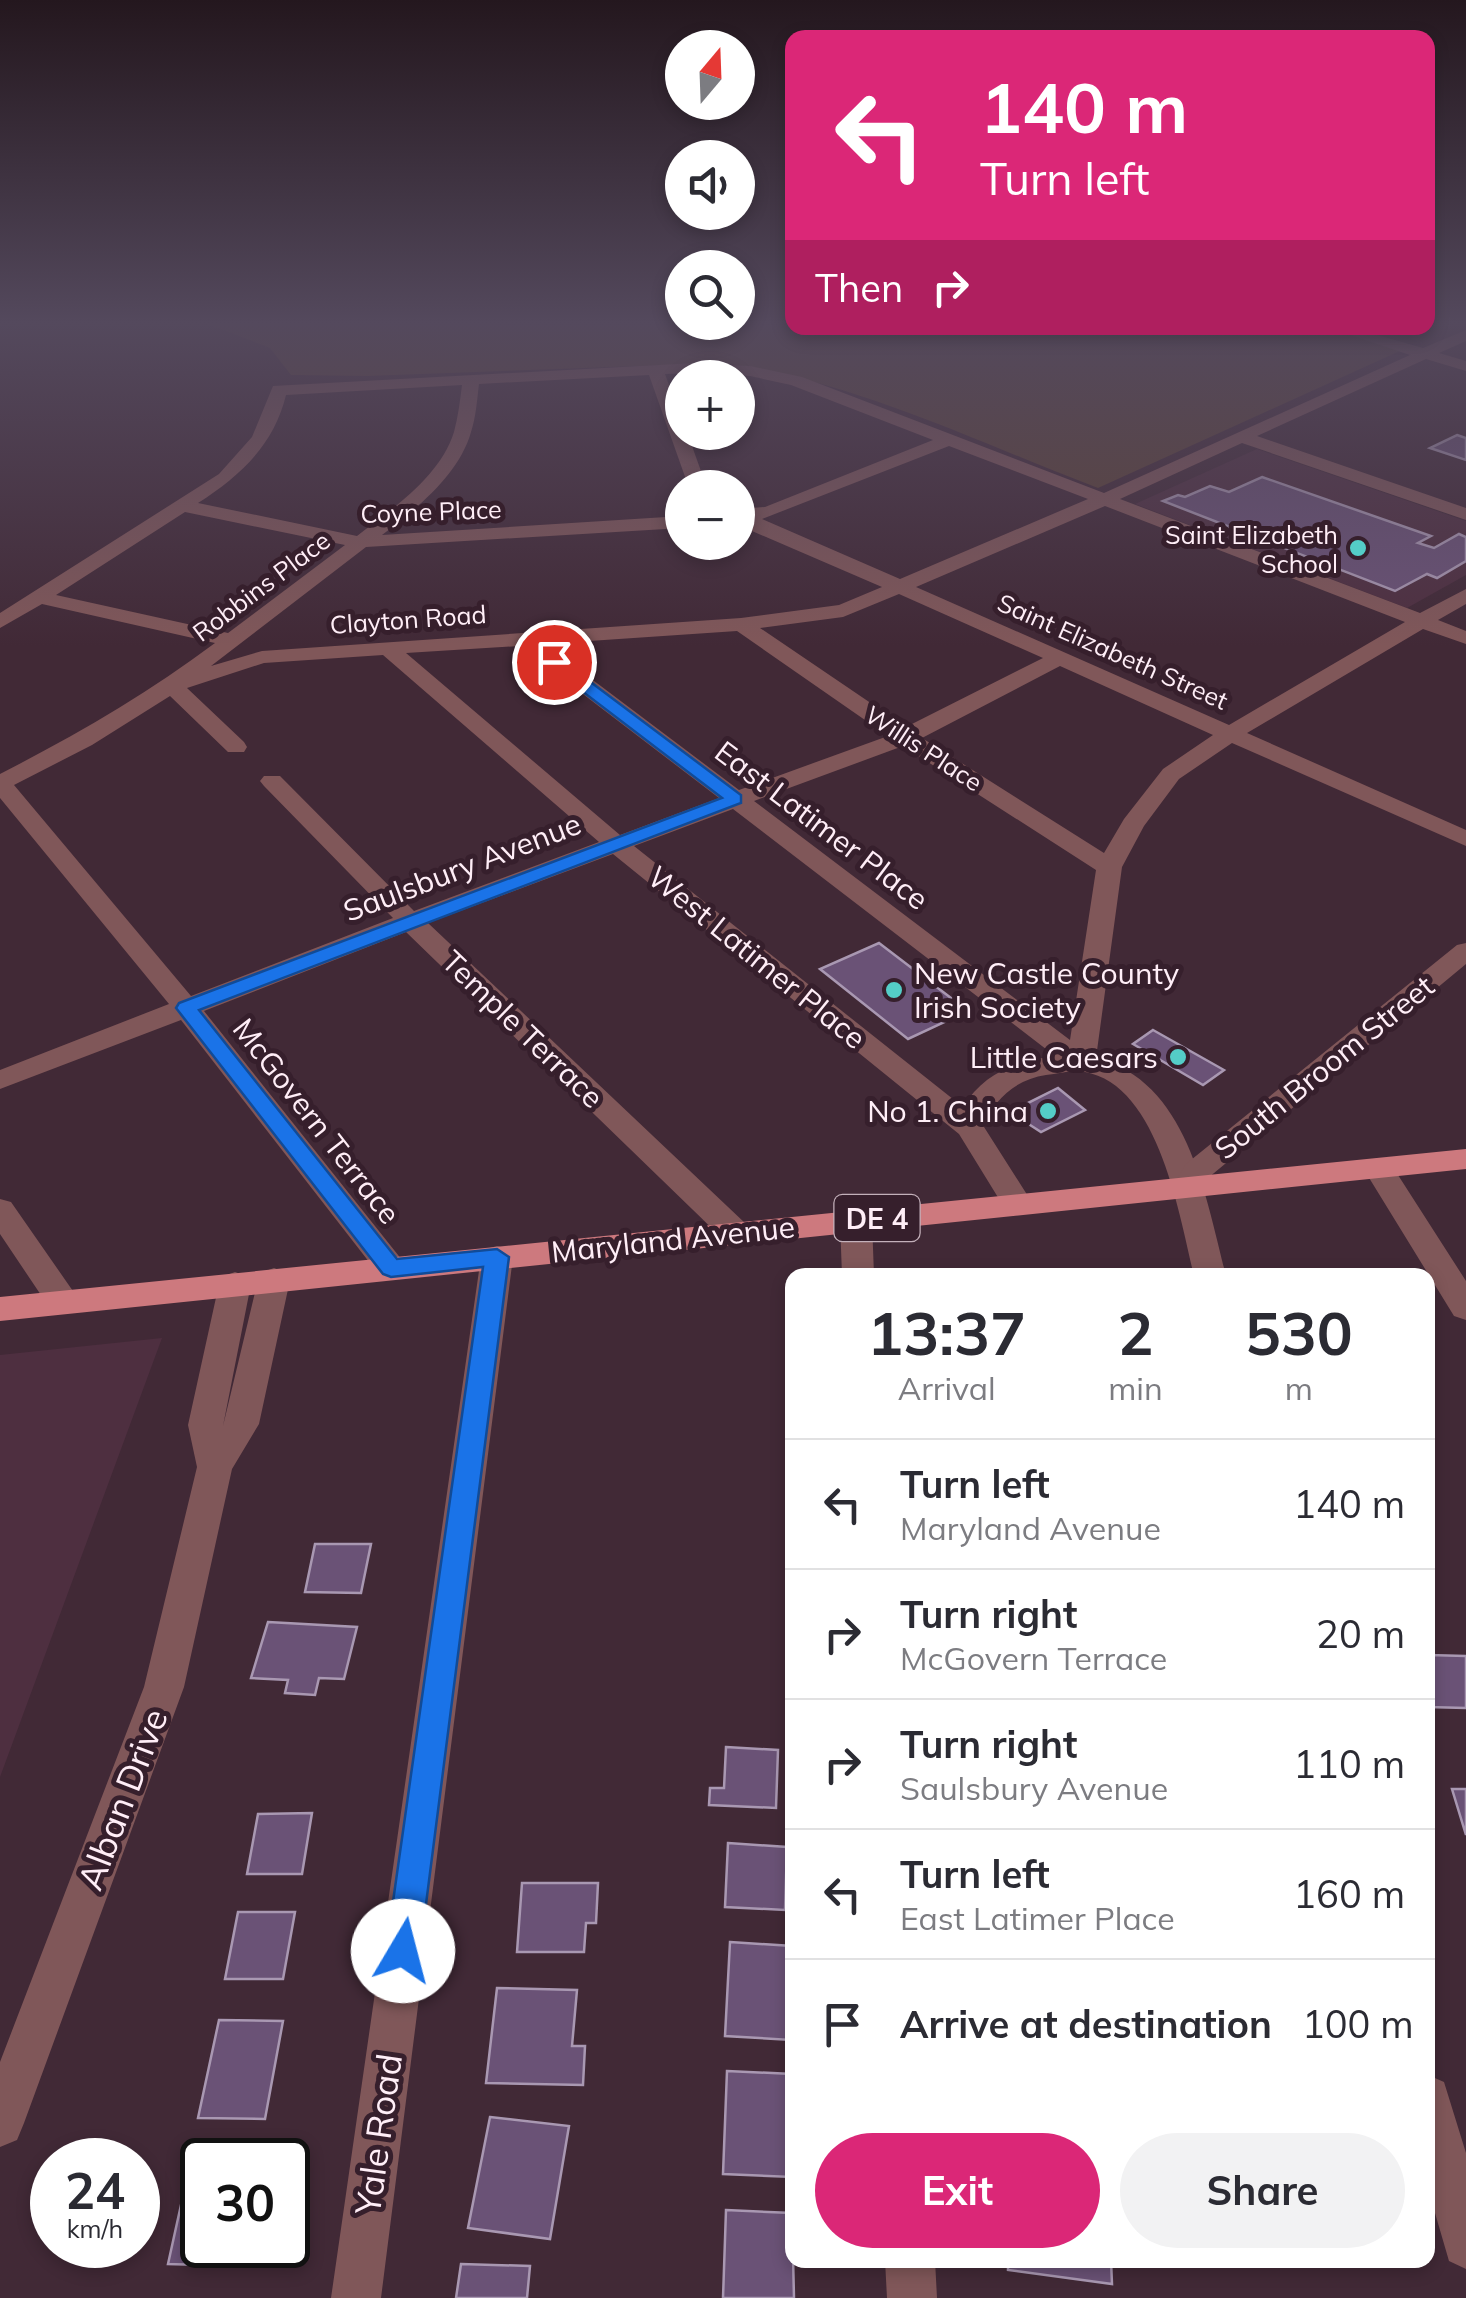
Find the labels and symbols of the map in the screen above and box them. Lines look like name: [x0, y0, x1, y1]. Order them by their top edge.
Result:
north arrow: [665, 30, 755, 120]
street label: Coyne Place: [360, 493, 502, 529]
place label: Saint Elizabeth School: [1165, 519, 1338, 579]
street label: Robbins Place: [186, 524, 336, 648]
marker: Saint Elizabeth School: [1347, 537, 1369, 559]
street label: Saint Elizabeth Street: [993, 586, 1233, 716]
street label: Clayton Road: [329, 598, 487, 640]
pin: [512, 620, 597, 705]
street label: Willis Place: [860, 699, 988, 797]
street label: East Latimer Place: [708, 732, 936, 918]
street label: Saulsbury Avenue: [338, 804, 586, 930]
street label: West Latimer Place: [640, 857, 874, 1057]
street label: Temple Terrace: [434, 942, 612, 1116]
place label: New Castle County Irish Society: [914, 954, 1179, 1026]
street label: South Broom Street: [1207, 967, 1441, 1167]
marker: New Castle County Irish Society: [883, 979, 905, 1001]
street label: McGovern Terrace: [225, 1011, 409, 1231]
place label: Little Caesars: [970, 1038, 1158, 1076]
marker: Little Caesars: [1167, 1046, 1189, 1068]
place label: No 1. China: [867, 1092, 1028, 1130]
marker: No 1. China: [1037, 1100, 1059, 1122]
road number: DE 4: [834, 1195, 920, 1241]
street label: Maryland Avenue: [549, 1207, 797, 1271]
street label: Alban Drive: [67, 1702, 177, 1896]
position arrow: [351, 1899, 455, 2003]
street label: Yale Road: [345, 2051, 411, 2218]
speed limit sign: 30: [180, 2138, 310, 2268]

